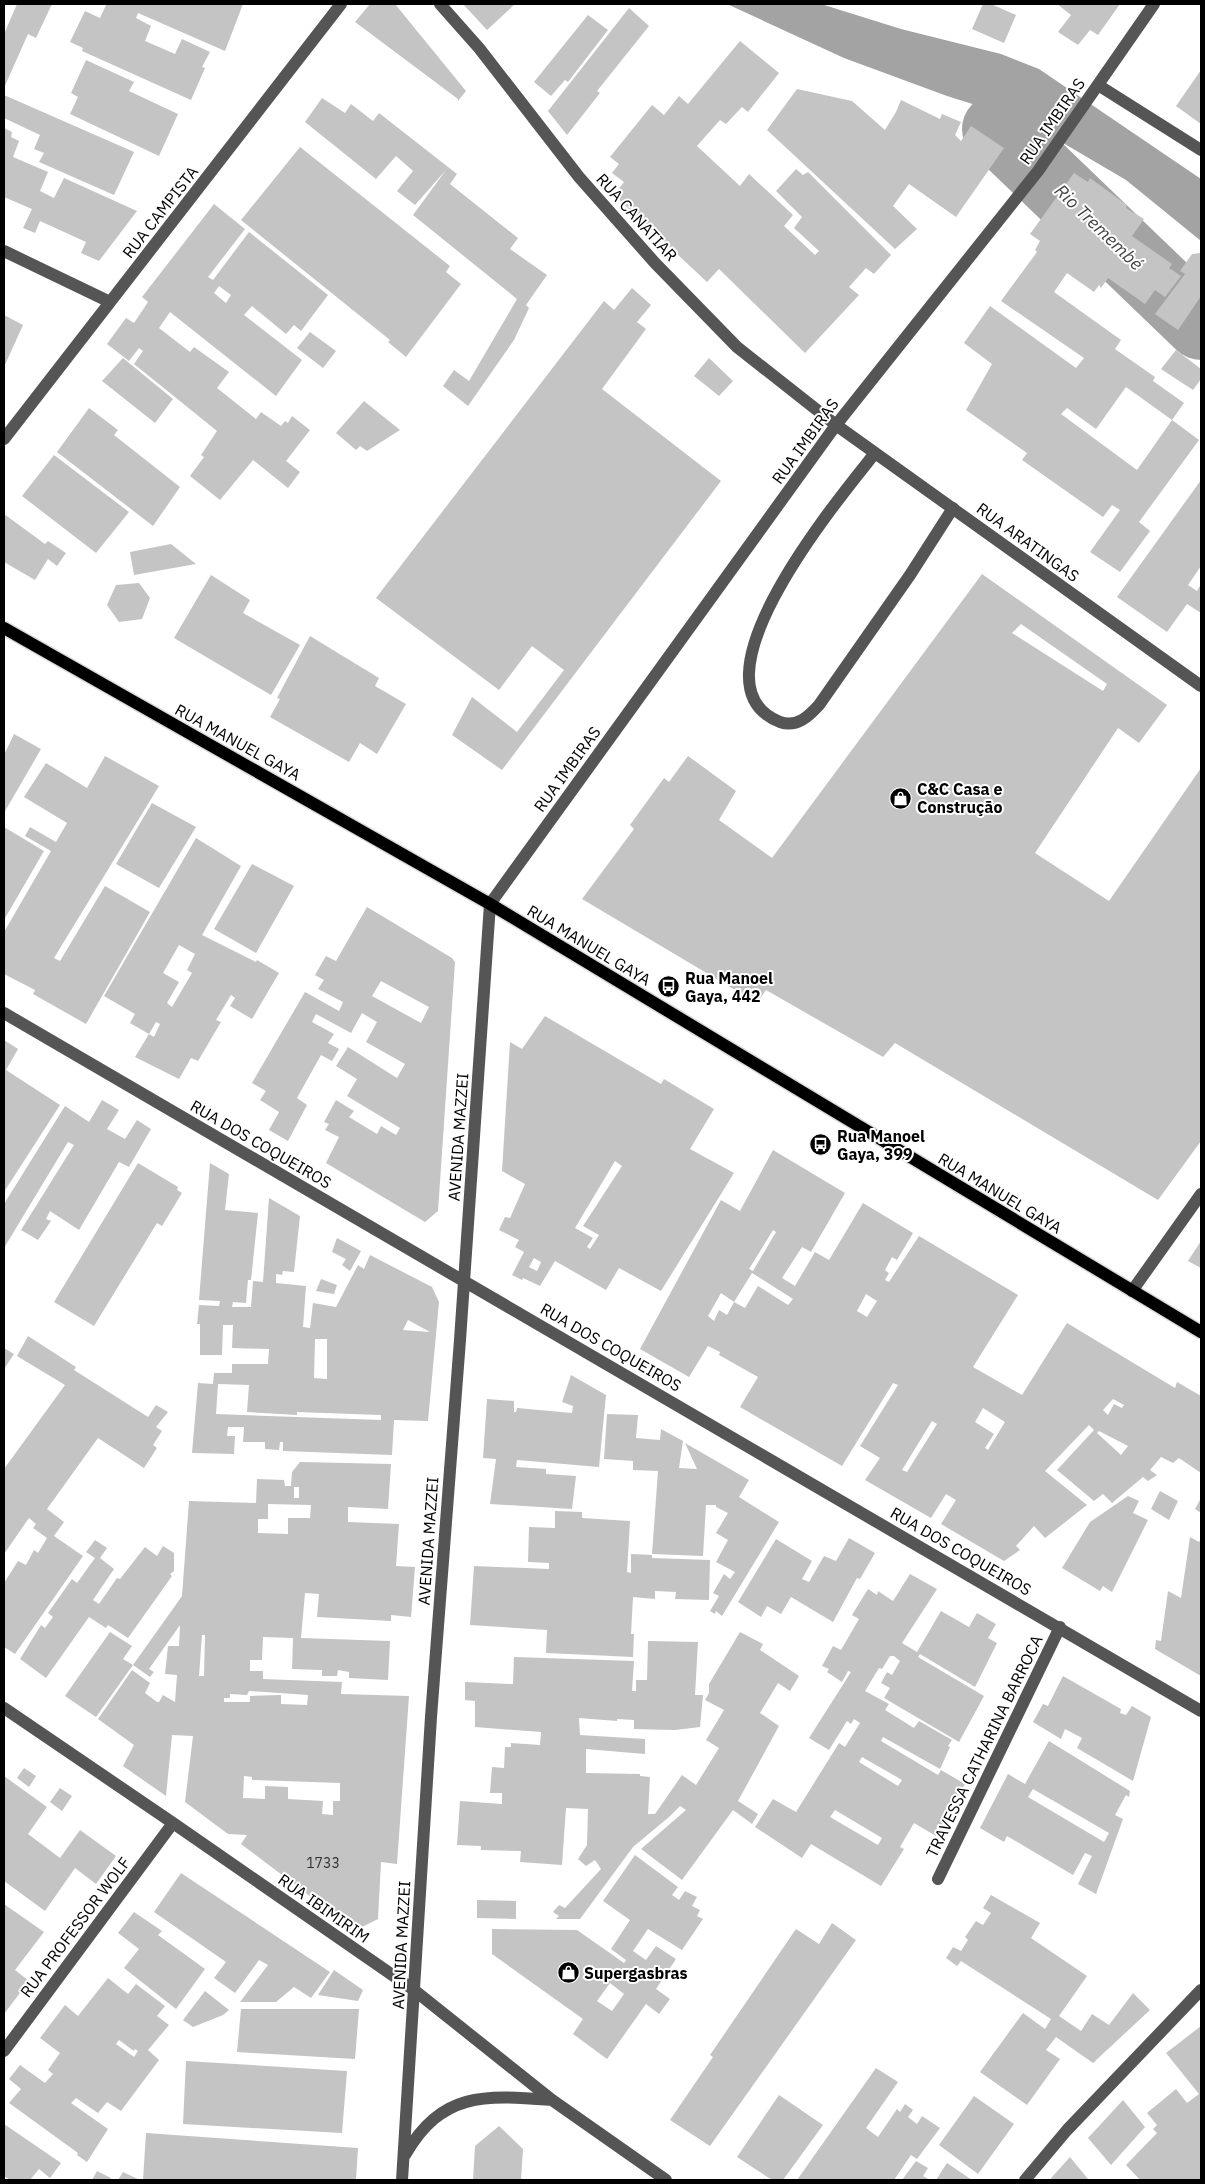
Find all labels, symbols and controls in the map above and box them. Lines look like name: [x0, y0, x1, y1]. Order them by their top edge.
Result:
street label: RUA IMBIRAS: [1015, 74, 1089, 168]
street label: RUA CAMPISTA: [118, 162, 202, 262]
street label: RUA CANATIAR: [592, 169, 682, 265]
water label: Rio Tremembé: [1050, 179, 1148, 275]
street label: RUA IMBIRAS: [767, 394, 843, 488]
street label: RUA ARATINGAS: [973, 498, 1083, 586]
street label: RUA MANUEL GAYA: [172, 699, 304, 785]
street label: RUA IMBIRAS: [529, 722, 605, 816]
place label: C&C Casa e Construção: [917, 779, 1002, 817]
shop icon: C&C Casa e Construção: [889, 786, 913, 810]
street label: RUA MANUEL GAYA: [524, 900, 654, 990]
place label: Rua Manoel Gaya, 442: [685, 968, 773, 1006]
bus stop icon: Rua Manoel Gaya, 442: [657, 975, 681, 999]
street label: AVENIDA MAZZEI: [444, 1072, 472, 1202]
street label: RUA DOS COQUEIROS: [187, 1095, 335, 1193]
place label: Rua Manoel Gaya, 399: [837, 1126, 925, 1164]
bus stop icon: Rua Manoel Gaya, 399: [809, 1133, 833, 1157]
street label: RUA MANUEL GAYA: [935, 1148, 1065, 1238]
street label: RUA DOS COQUEIROS: [537, 1298, 685, 1396]
street label: AVENIDA MAZZEI: [414, 1476, 442, 1606]
street label: RUA DOS COQUEIROS: [887, 1502, 1035, 1600]
street label: TRAVESSA CATHARINA BARROCA: [921, 1632, 1047, 1860]
street label: RUA PROFESSOR WOLF: [16, 1853, 134, 2001]
house number: 1733: [306, 1854, 340, 1872]
street label: RUA IBIMIRIM: [274, 1869, 374, 1947]
street label: AVENIDA MAZZEI: [388, 1880, 414, 2010]
shop icon: Supergasbras: [556, 1961, 580, 1985]
place label: Supergasbras: [584, 1963, 688, 1983]

